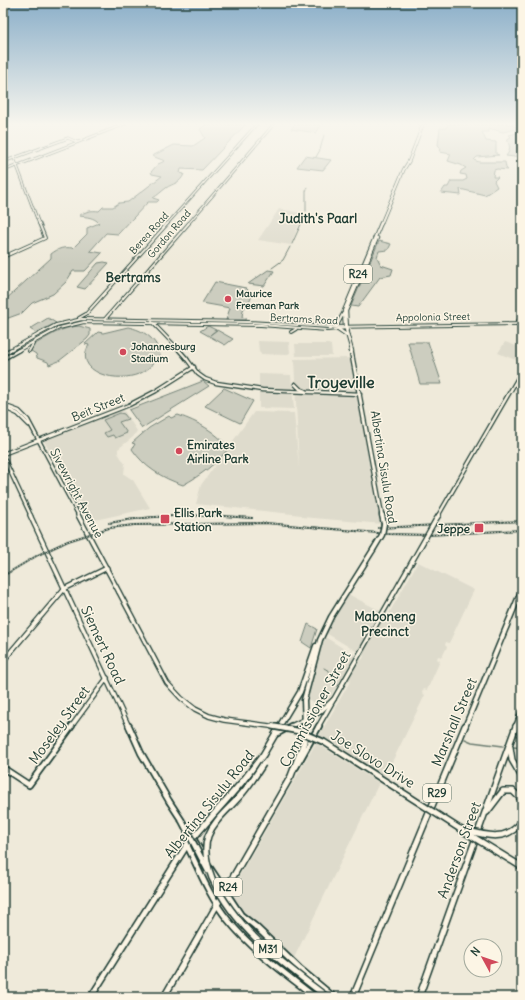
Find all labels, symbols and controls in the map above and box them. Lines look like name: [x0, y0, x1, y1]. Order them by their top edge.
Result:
street label: Gordon Road: [144, 207, 194, 261]
street label: Berea Road: [127, 209, 172, 257]
district label: Judith's Paarl: [279, 210, 357, 227]
road number: R24: [344, 265, 372, 283]
district label: Bertrams: [105, 269, 161, 286]
place label: Maurice Freeman Park: [236, 287, 299, 312]
marker: Maurice Freeman Park: [223, 294, 233, 304]
street label: Appolonia Street: [396, 310, 471, 324]
street label: Bertrams Road: [270, 311, 339, 327]
place label: Johannesburg Stadium: [131, 340, 196, 365]
marker: Johannesburg Stadium: [118, 347, 128, 357]
district label: Troyeville: [307, 372, 375, 393]
street label: Beit Street: [69, 390, 127, 424]
street label: Albertina Sisulu Road: [368, 409, 400, 525]
place label: Emirates Airline Park: [187, 437, 249, 466]
street label: Sivewright Avenue: [47, 446, 107, 540]
marker: Emirates Airline Park: [174, 446, 184, 456]
place label: Ellis Park Station: [174, 505, 222, 534]
marker: Ellis Park Station: [159, 513, 171, 525]
place label: Jeppe: [437, 521, 471, 537]
marker: Jeppe: [473, 522, 485, 534]
street label: Siemert Road: [77, 603, 129, 687]
district label: Maboneng Precinct: [354, 608, 416, 640]
street label: Commissioner Street: [276, 647, 355, 770]
street label: Marshall Street: [427, 675, 481, 769]
street label: Moseley Street: [25, 682, 94, 768]
street label: Joe Slovo Drive: [328, 726, 418, 792]
street label: Albertina Sisulu Road: [160, 747, 258, 861]
road number: R29: [423, 784, 451, 802]
street label: Anderson Street: [433, 799, 485, 901]
road number: R24: [214, 878, 242, 896]
north arrow: [463, 938, 503, 978]
road number: M31: [254, 940, 282, 958]
text: N: [468, 944, 483, 959]

